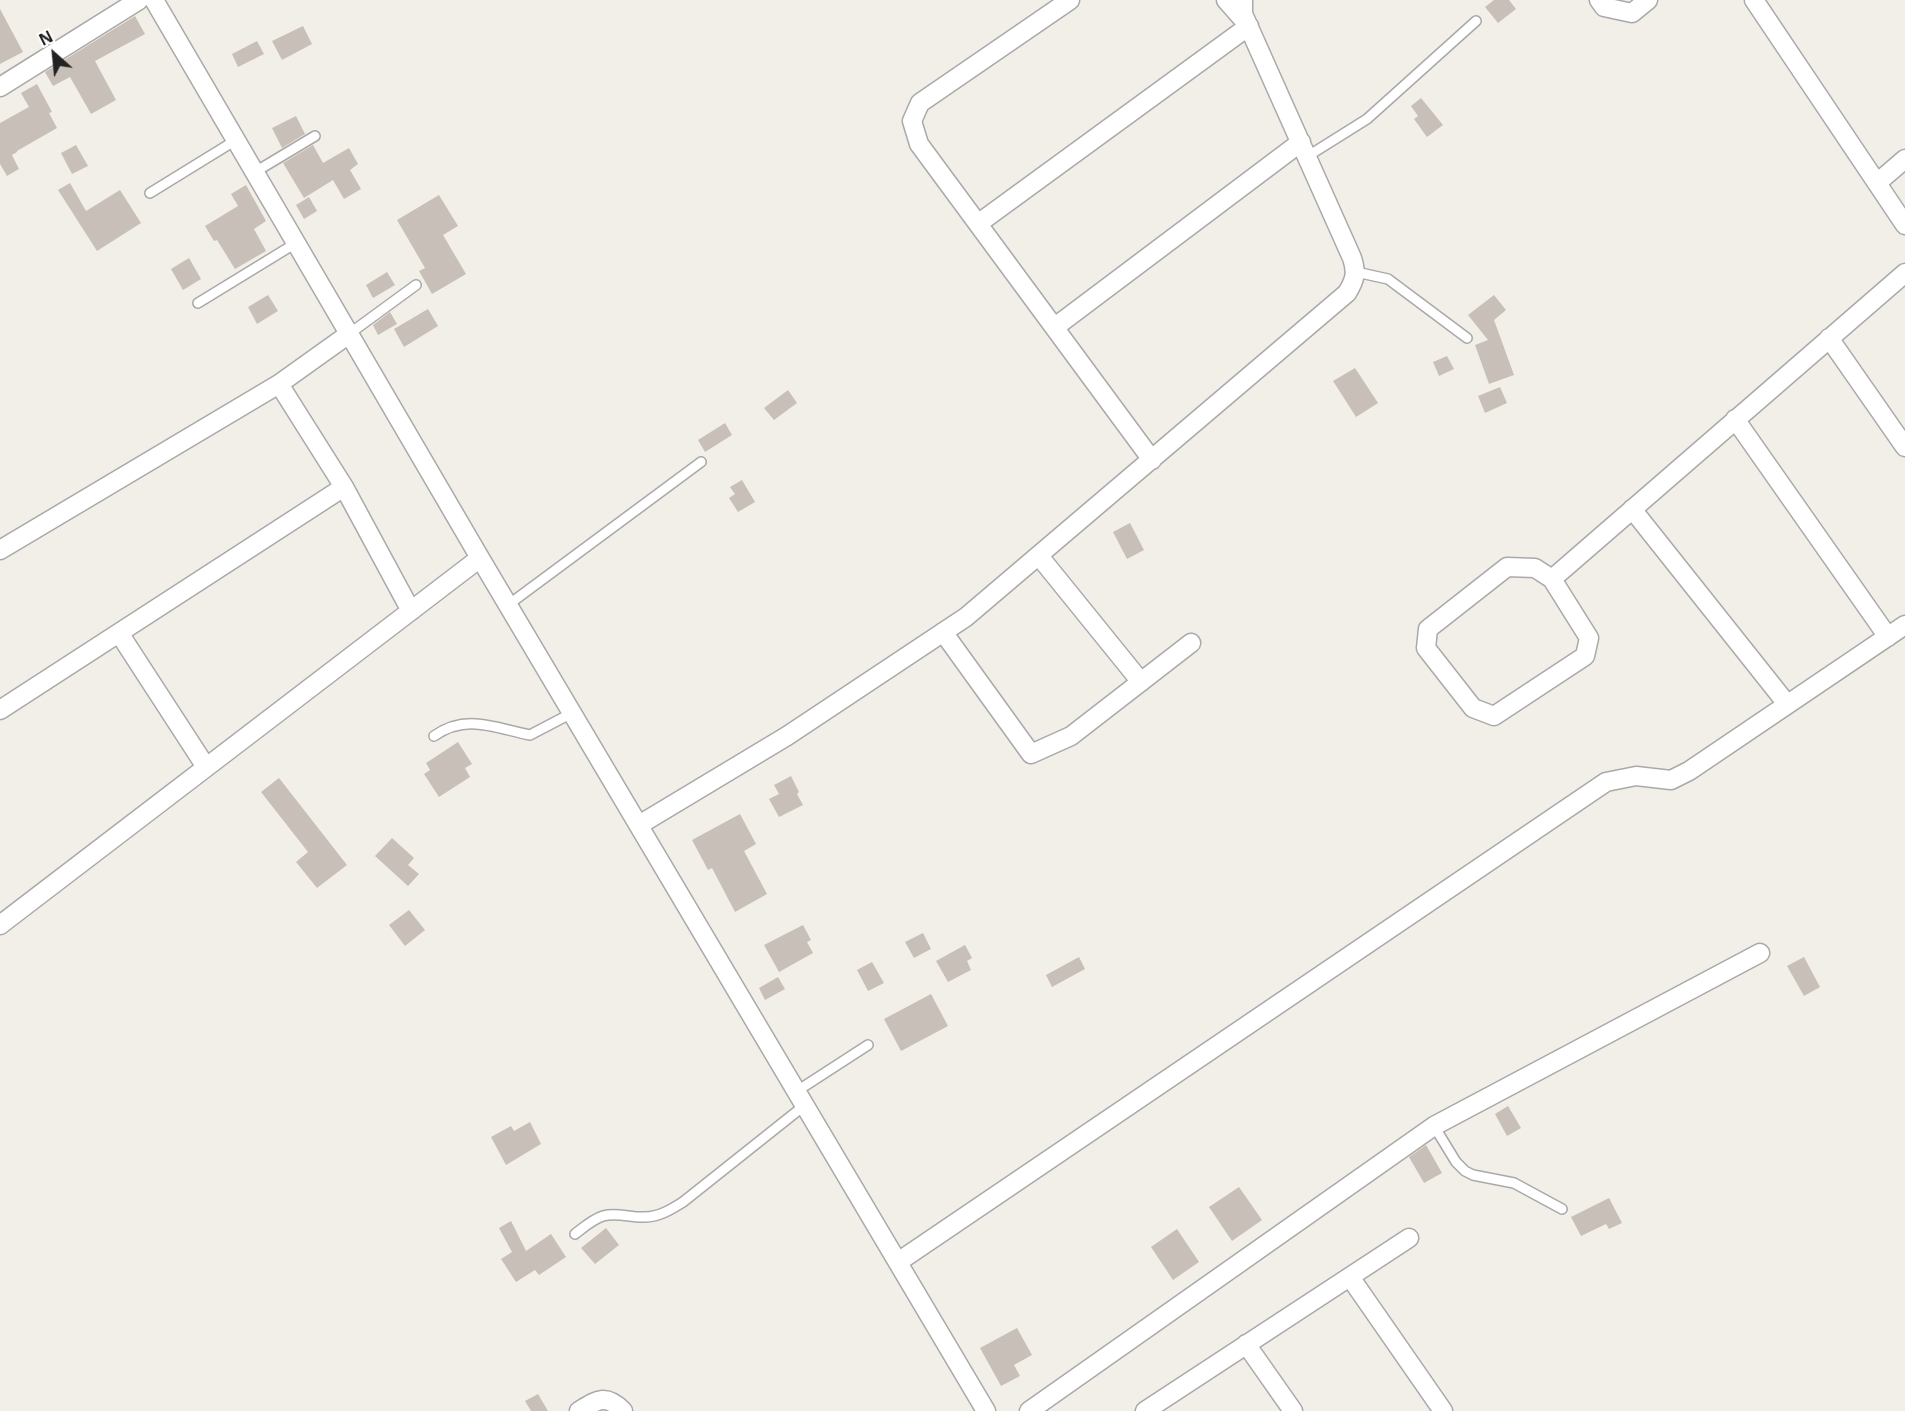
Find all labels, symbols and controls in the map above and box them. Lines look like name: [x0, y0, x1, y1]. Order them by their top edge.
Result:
north arrow: [24, 24, 84, 84]
text: N: [35, 25, 57, 51]

